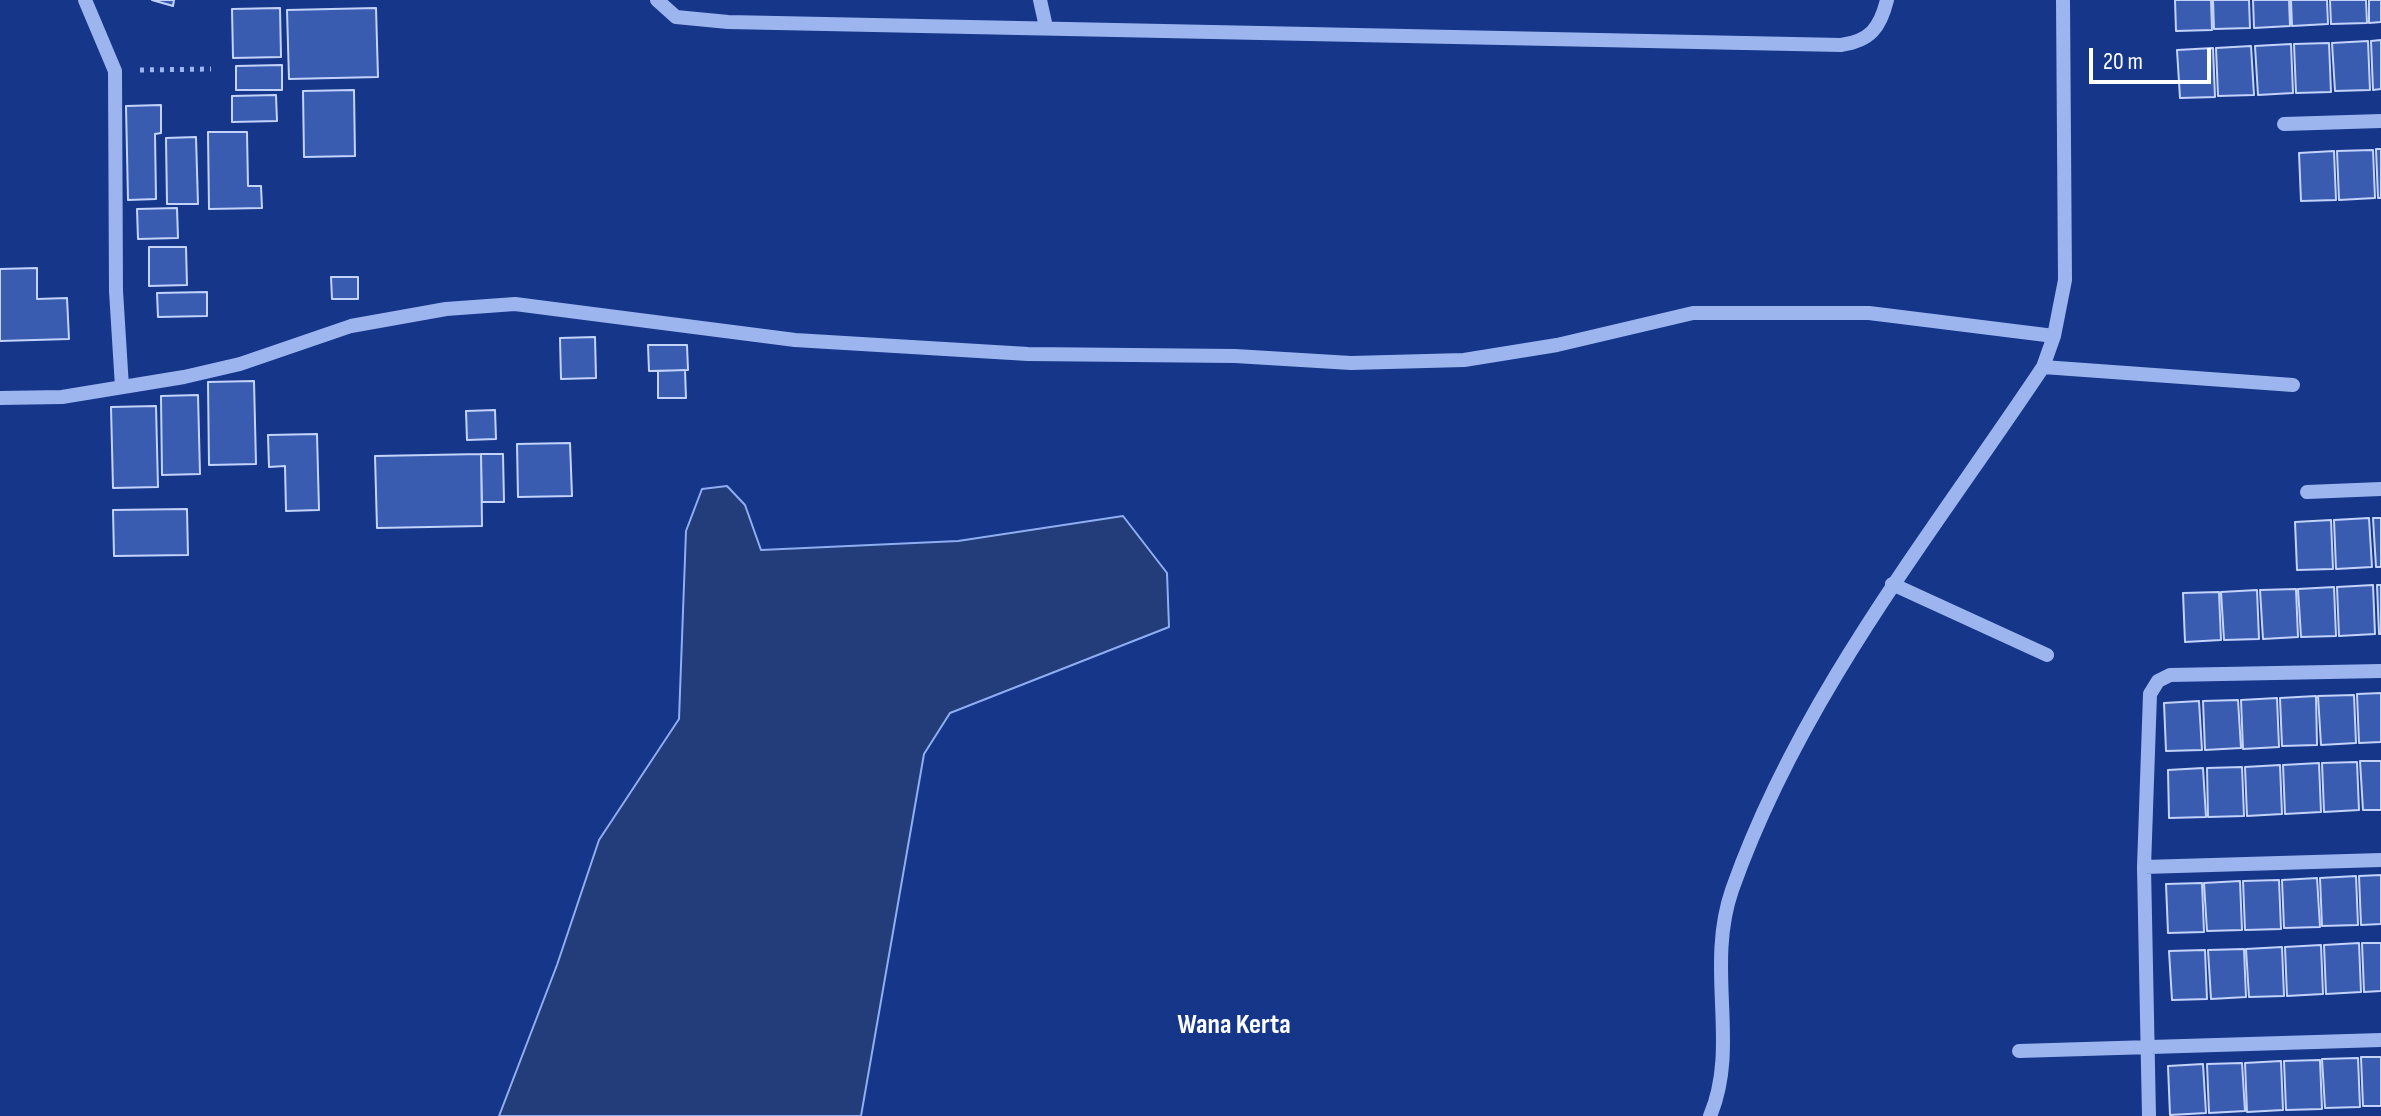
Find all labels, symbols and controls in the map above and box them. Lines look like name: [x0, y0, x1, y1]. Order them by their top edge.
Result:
scale bar: [2093, 32, 2215, 82]
text: 20 m: [2103, 47, 2143, 76]
district label: Wana Kerta: [1177, 1009, 1291, 1043]

